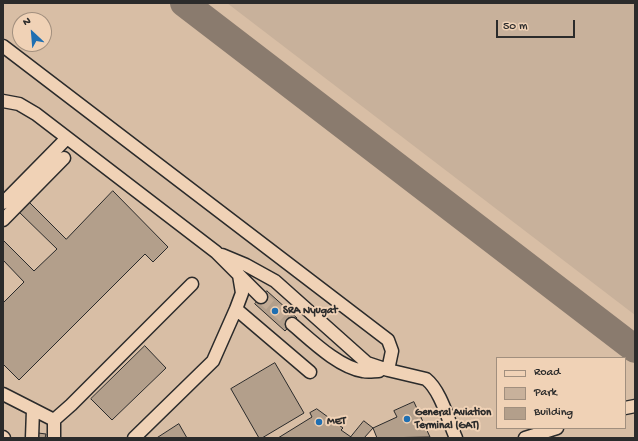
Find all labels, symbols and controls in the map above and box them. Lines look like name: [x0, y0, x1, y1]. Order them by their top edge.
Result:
north arrow: [12, 12, 52, 52]
scale bar: [498, 12, 577, 38]
text: N: [21, 15, 33, 29]
text: 50 m: [503, 20, 528, 34]
place label: SRA Nyugat: [283, 304, 338, 318]
marker: SRA Nyugat: [270, 306, 280, 316]
legend: [496, 357, 626, 429]
text: Road: [534, 366, 560, 380]
text: Park: [534, 386, 557, 400]
place label: General Aviation Terminal (GAT): [415, 406, 491, 432]
text: Building: [534, 406, 573, 420]
marker: General Aviation Terminal (GAT): [402, 414, 412, 424]
place label: MET: [327, 415, 346, 429]
marker: MET: [314, 417, 324, 427]

